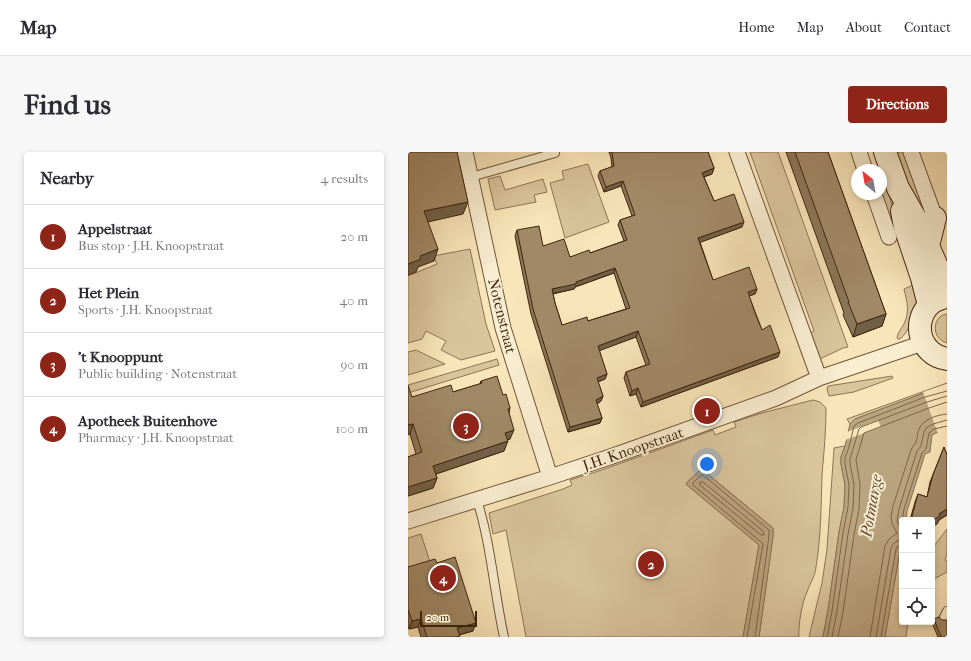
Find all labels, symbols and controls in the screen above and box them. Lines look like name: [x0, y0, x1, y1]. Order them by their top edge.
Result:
text: Map: [20, 17, 56, 39]
text: Home: [738, 19, 775, 36]
text: Map: [797, 19, 824, 36]
text: About: [846, 19, 882, 36]
text: Contact: [904, 19, 951, 36]
button: Directions: [848, 86, 947, 123]
text: Find us: [24, 88, 111, 121]
north arrow: [851, 164, 887, 200]
text: Nearby: [40, 168, 94, 188]
text: 4 results: [321, 171, 368, 186]
text: Appelstraat: [78, 220, 152, 238]
text: 1: [51, 229, 55, 244]
text: 20 m: [341, 229, 368, 244]
text: Bus stop · J.H. Knoopstraat: [78, 238, 224, 253]
street label: Notenstraat: [484, 277, 520, 356]
text: Het Plein: [78, 284, 139, 302]
text: 2: [50, 293, 56, 308]
text: 40 m: [340, 293, 368, 308]
text: Sports · J.H. Knoopstraat: [78, 302, 213, 317]
text: 't Knooppunt: [78, 348, 163, 366]
text: 3: [50, 357, 56, 372]
text: 90 m: [340, 357, 368, 372]
text: Public building · Notenstraat: [78, 366, 237, 381]
pin: 1: [694, 396, 720, 426]
pin: 3: [453, 411, 479, 441]
text: Apotheek Buitenhove: [78, 412, 217, 430]
text: 4: [49, 421, 57, 436]
text: 100 m: [335, 421, 368, 436]
street label: J.H. Knoopstraat: [579, 423, 686, 475]
text: Pharmacy · J.H. Knoopstraat: [78, 430, 234, 445]
your location: [697, 454, 717, 474]
water label: Potmarge: [856, 473, 886, 540]
map controls: [899, 517, 935, 625]
button: +: [899, 517, 935, 553]
pin: 2: [638, 549, 664, 579]
button: −: [899, 553, 935, 589]
pin: 4: [430, 563, 456, 593]
button: locate: [899, 589, 935, 625]
scale bar: [420, 609, 477, 628]
text: 20 m: [426, 611, 449, 624]

